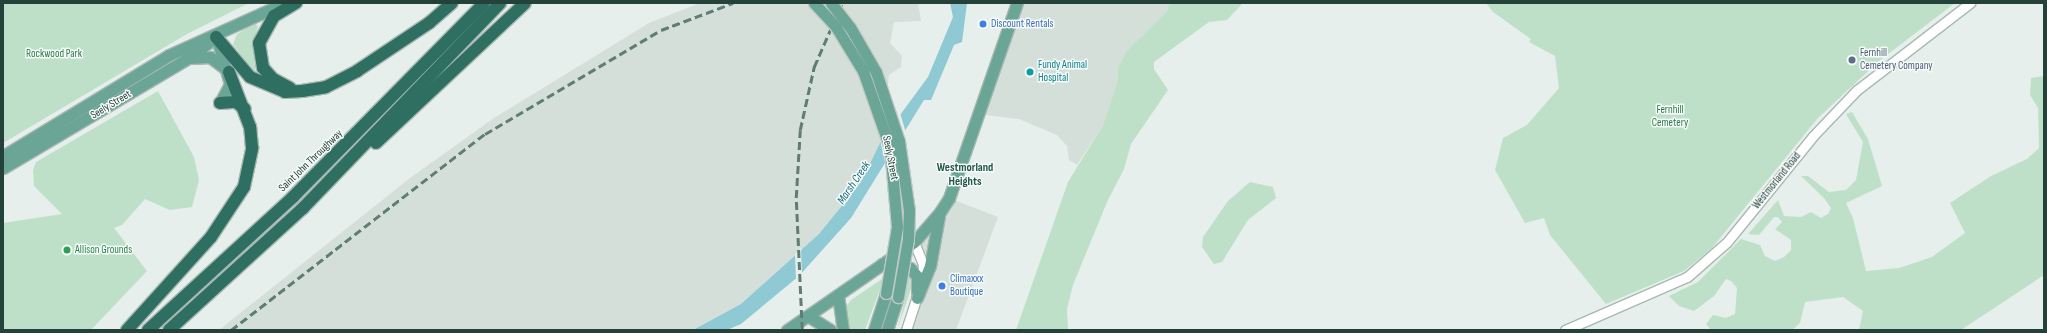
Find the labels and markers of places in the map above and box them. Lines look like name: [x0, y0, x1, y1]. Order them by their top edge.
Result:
place label: Discount Rentals: [991, 17, 1054, 31]
marker: Discount Rentals: [978, 19, 988, 29]
place label: Fernhill Cemetery Company: [1860, 47, 1933, 73]
marker: Fernhill Cemetery Company: [1847, 55, 1857, 65]
place label: Fundy Animal Hospital: [1038, 59, 1087, 85]
marker: Fundy Animal Hospital: [1025, 67, 1035, 77]
place label: Allison Grounds: [75, 243, 132, 257]
marker: Allison Grounds: [62, 245, 72, 255]
place label: Climaxxx Boutique: [950, 273, 983, 299]
marker: Climaxxx Boutique: [937, 281, 947, 291]

